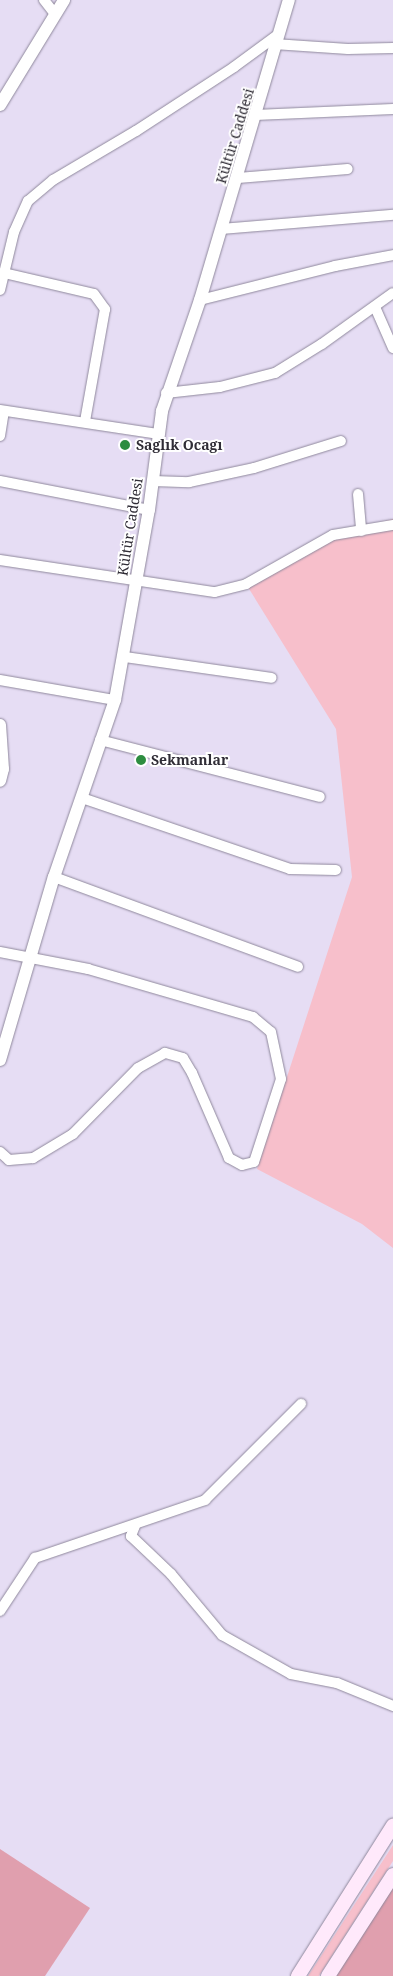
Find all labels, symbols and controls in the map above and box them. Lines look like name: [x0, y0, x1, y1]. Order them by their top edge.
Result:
street label: Kültür Caddesi: [213, 86, 257, 186]
place label: Saglık Ocagı: [136, 437, 222, 453]
marker: Saglık Ocagı: [118, 438, 132, 452]
street label: Kültür Caddesi: [114, 477, 146, 577]
place label: Sekmanlar: [151, 752, 228, 768]
marker: Sekmanlar: [135, 754, 147, 766]

